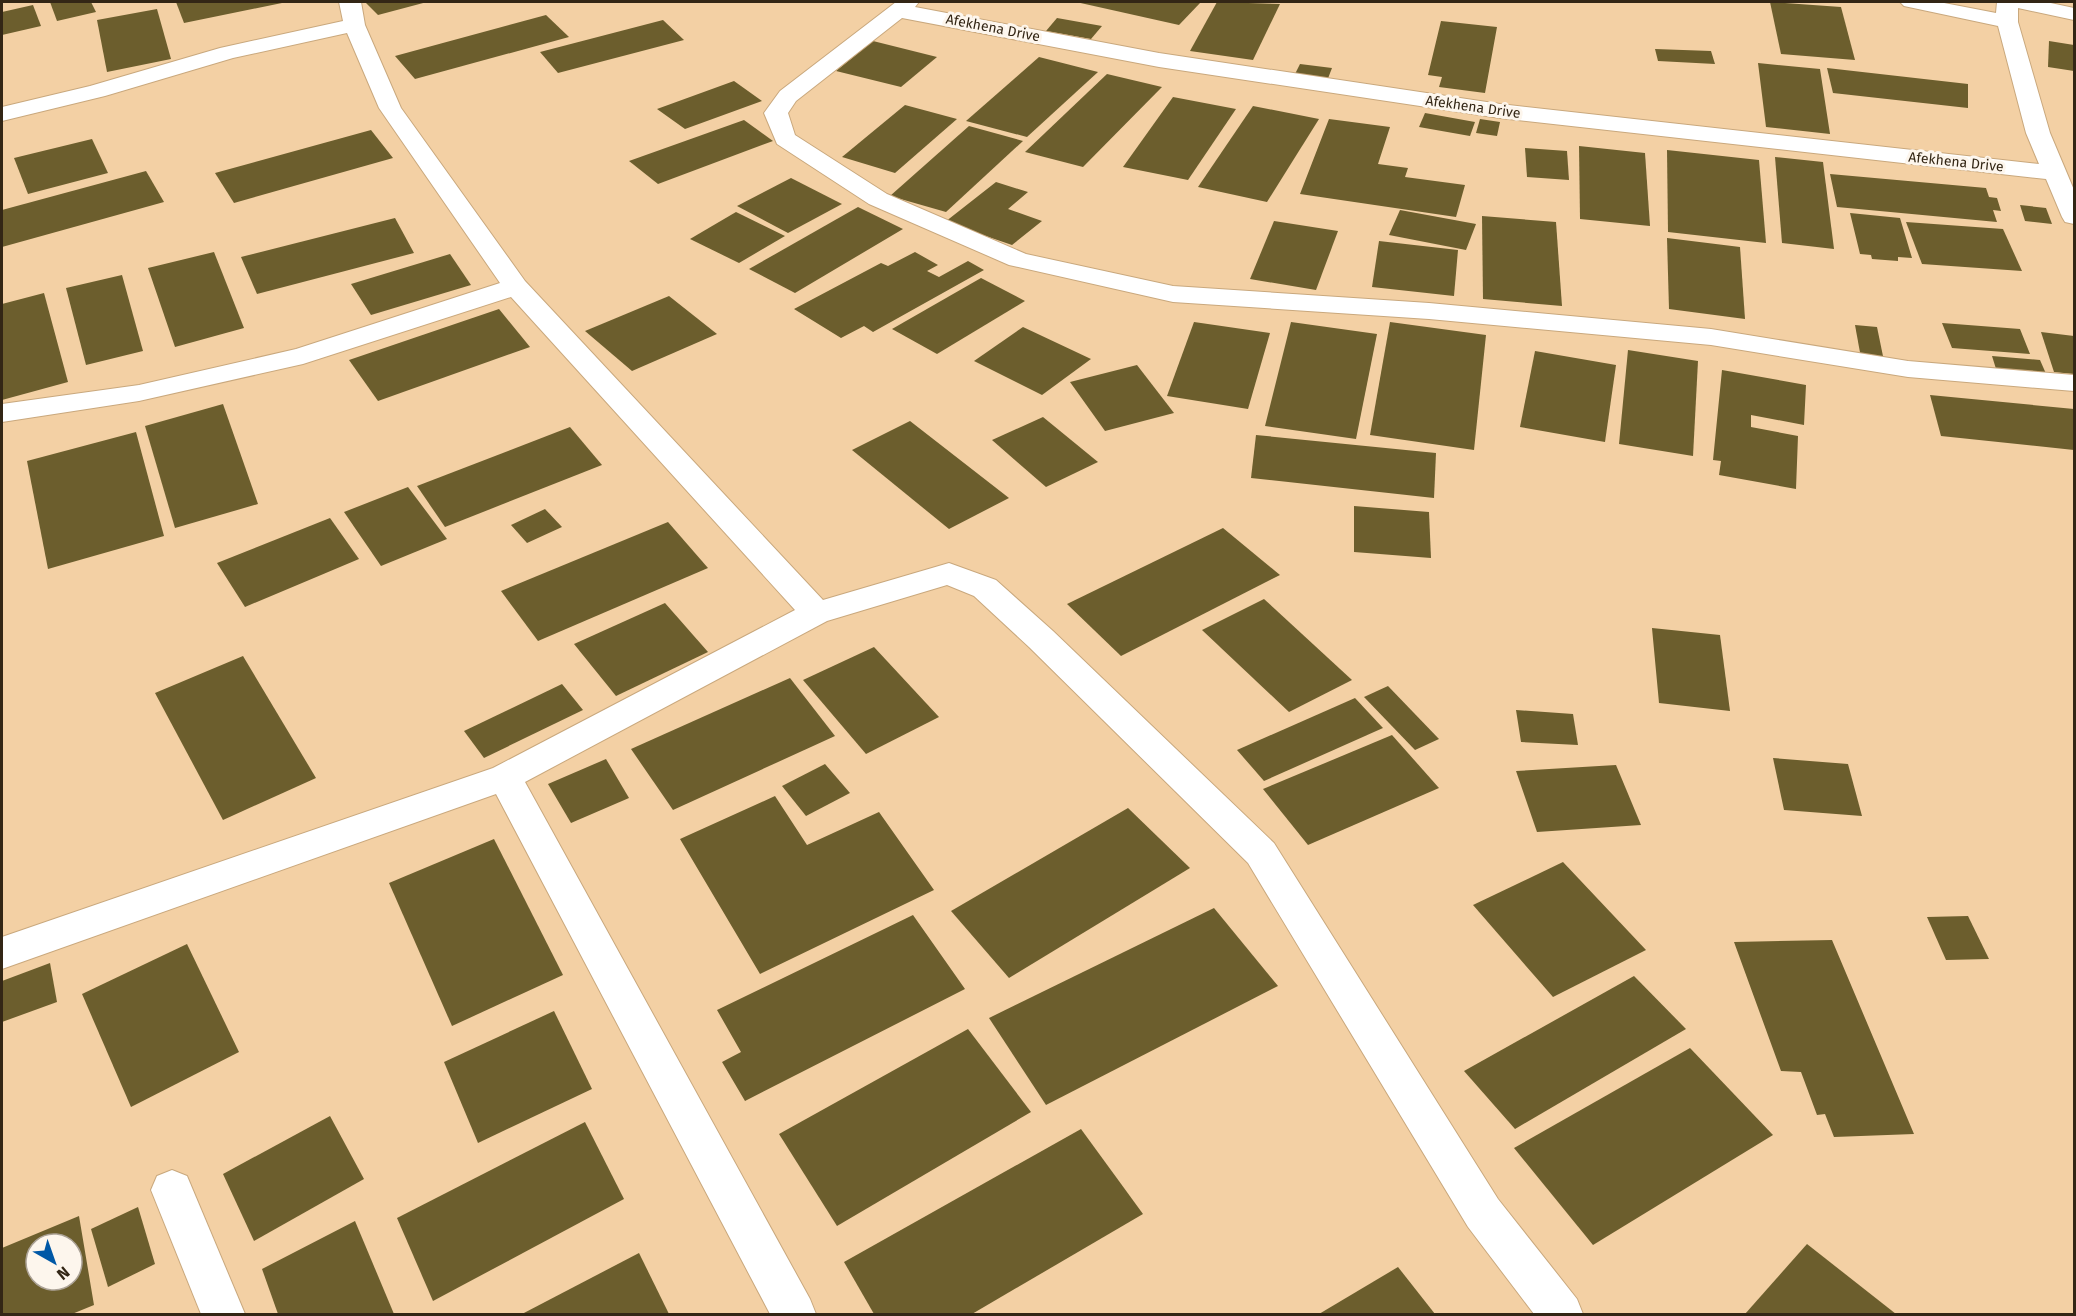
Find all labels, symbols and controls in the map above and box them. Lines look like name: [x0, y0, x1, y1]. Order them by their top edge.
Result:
street label: Afekhena Drive: [944, 11, 1042, 45]
street label: Afekhena Drive: [1424, 92, 1522, 122]
street label: Afekhena Drive: [1908, 149, 2004, 175]
north arrow: [24, 1232, 84, 1292]
text: N: [53, 1262, 73, 1284]

